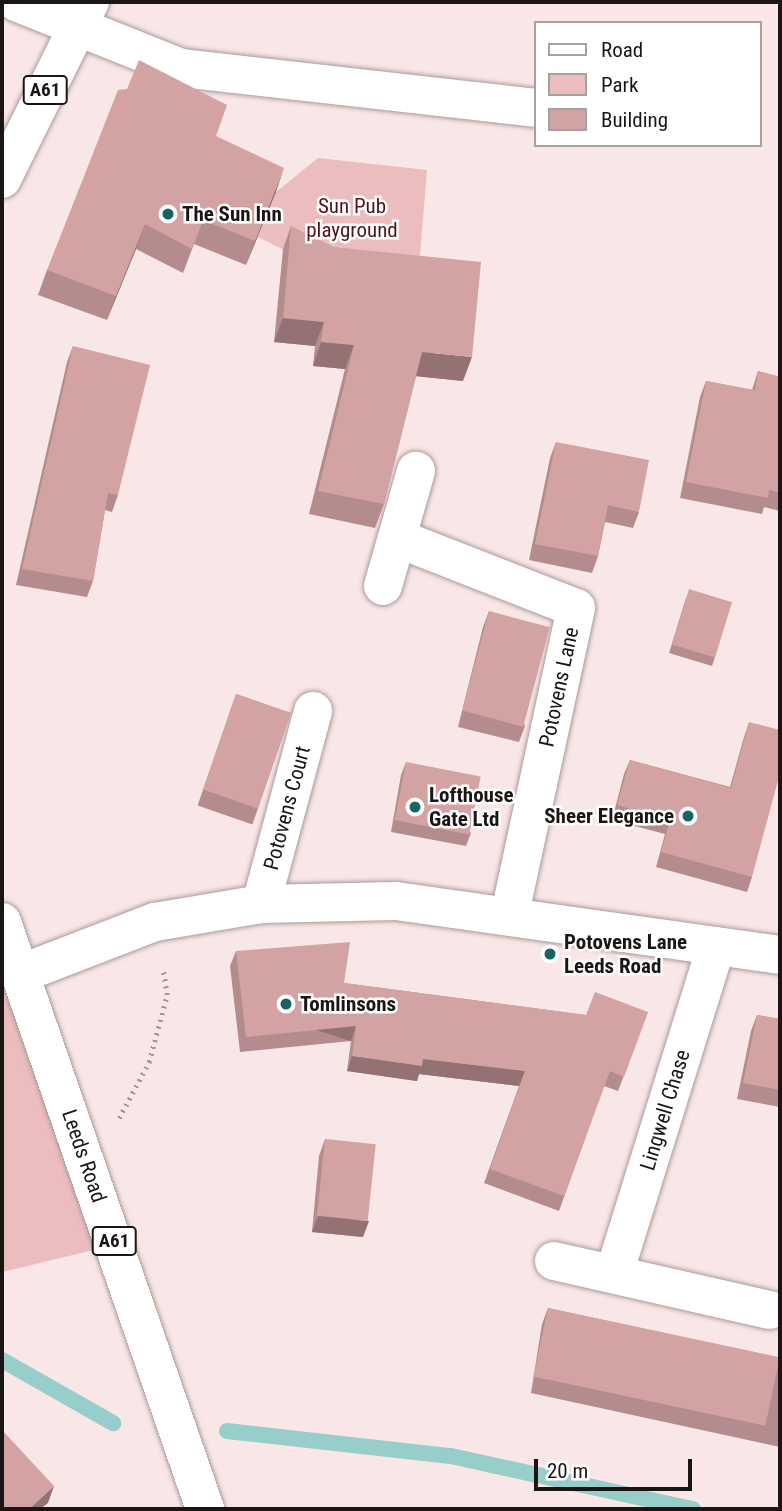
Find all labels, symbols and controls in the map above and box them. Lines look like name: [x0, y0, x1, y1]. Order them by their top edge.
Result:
legend: [534, 21, 761, 147]
text: Road: [601, 38, 643, 62]
text: Park: [601, 73, 638, 97]
road number: A61: [22, 74, 68, 106]
text: Building: [601, 108, 668, 132]
park label: Sun Pub playground: [306, 193, 398, 243]
place label: The Sun Inn: [182, 201, 282, 227]
marker: The Sun Inn: [160, 206, 176, 222]
street label: Potovens Lane: [534, 625, 584, 749]
street label: Potovens Court: [258, 743, 316, 873]
place label: Lofthouse Gate Ltd: [429, 782, 514, 832]
marker: Lofthouse Gate Ltd: [407, 799, 423, 815]
place label: Sheer Elegance: [544, 803, 674, 829]
marker: Sheer Elegance: [680, 808, 696, 824]
place label: Potovens Lane Leeds Road: [564, 929, 687, 979]
marker: Potovens Lane Leeds Road: [542, 946, 558, 962]
place label: Tomlinsons: [300, 991, 396, 1017]
marker: Tomlinsons: [278, 996, 294, 1012]
street label: Lingwell Chase: [635, 1047, 695, 1173]
street label: Leeds Road: [56, 1106, 112, 1206]
road number: A61: [91, 1226, 137, 1256]
scale bar: [537, 1444, 694, 1488]
text: 20 m: [547, 1459, 588, 1483]

